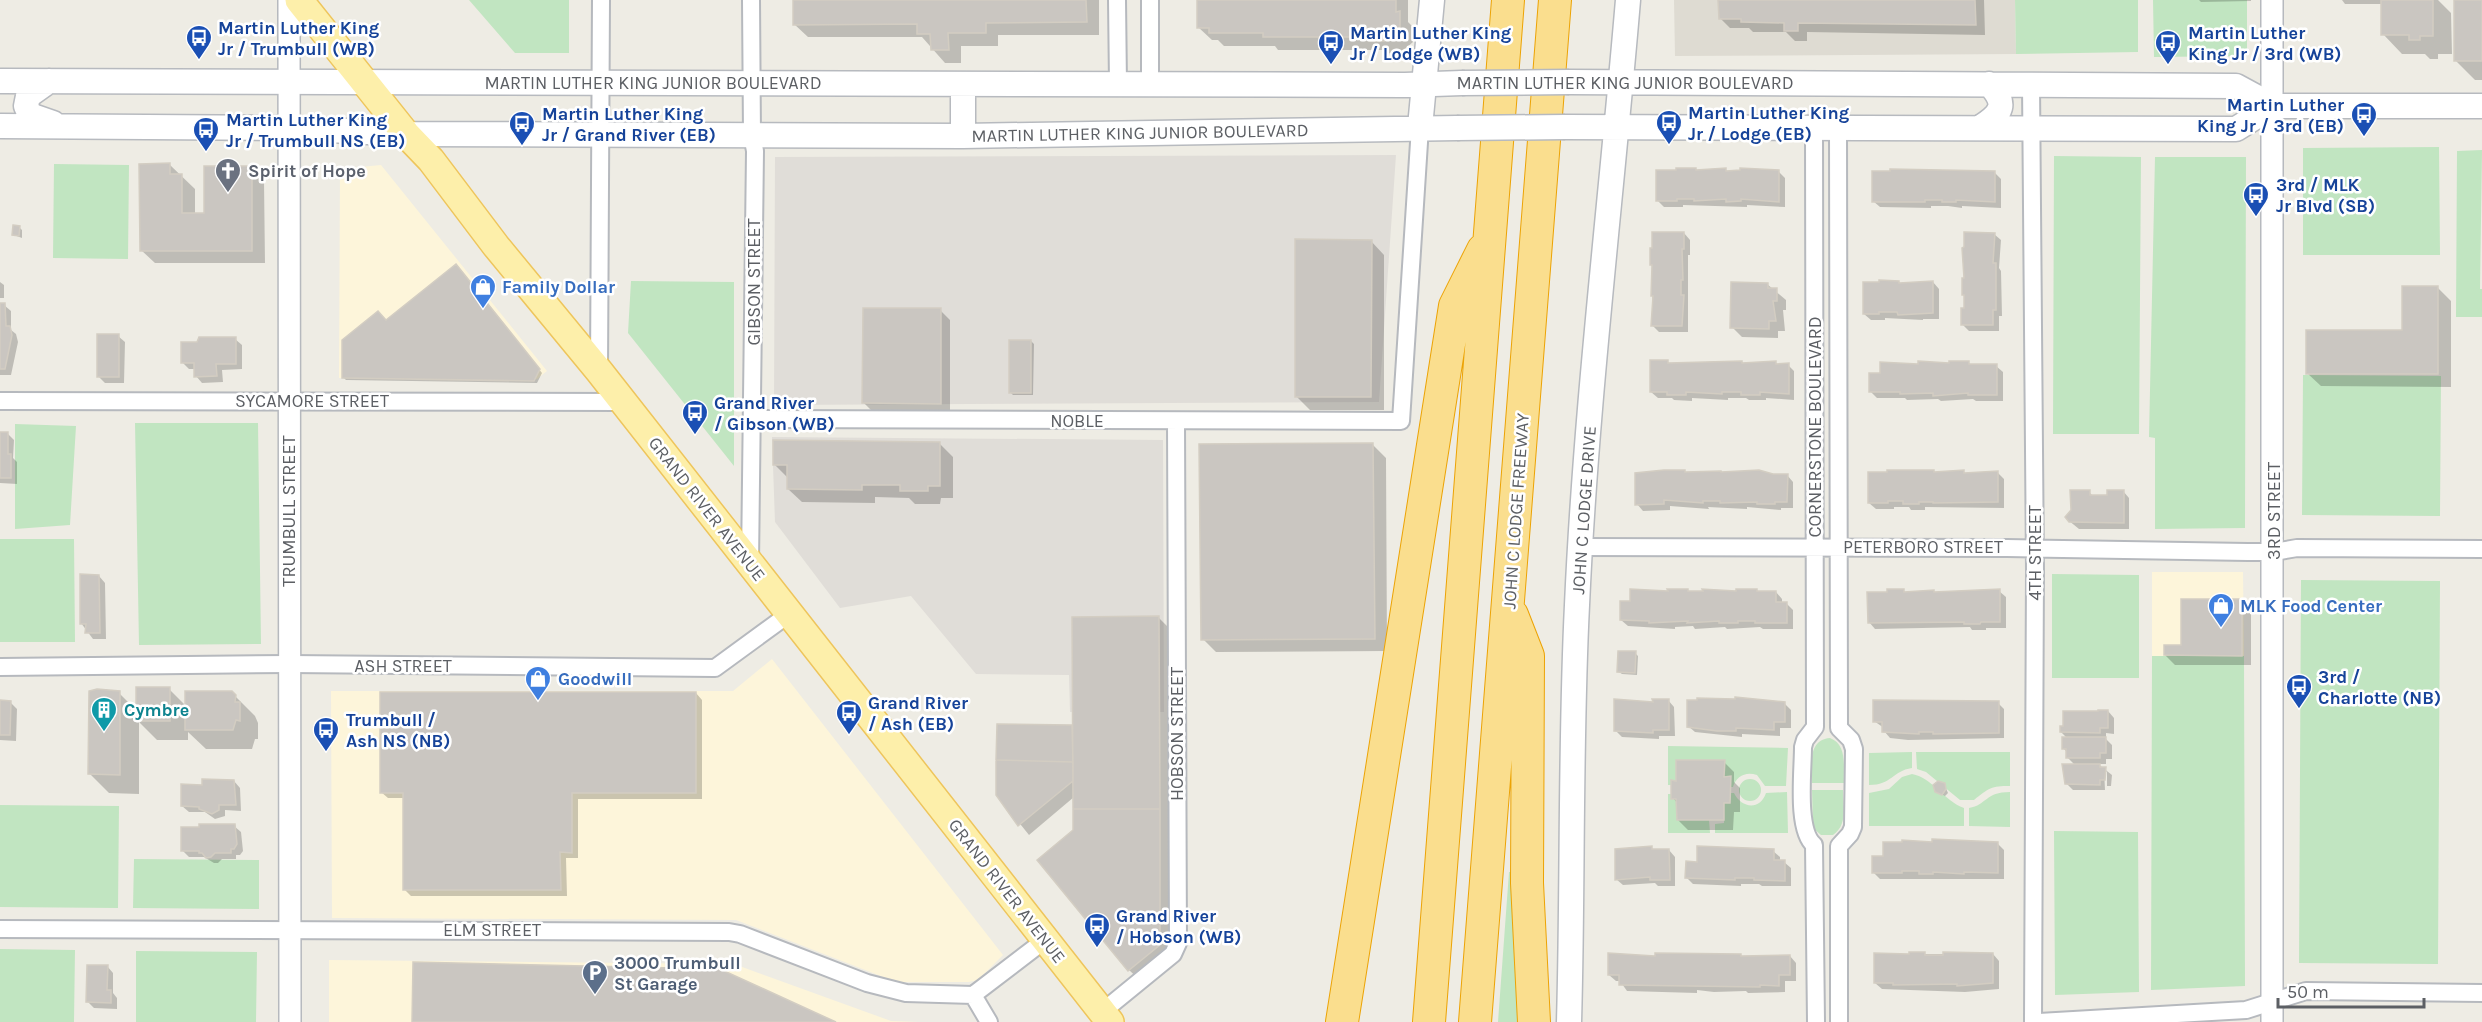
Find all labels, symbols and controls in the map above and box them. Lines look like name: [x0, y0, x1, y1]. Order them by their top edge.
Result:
place label: Martin Luther King Jr / Trumbull (WB): [218, 17, 380, 60]
place label: Martin Luther King Jr / Lodge (WB): [1350, 22, 1512, 65]
place label: Martin Luther King Jr / 3rd (WB): [2188, 22, 2342, 65]
bus stop icon: Martin Luther King Jr / Trumbull (WB): [184, 23, 214, 61]
bus stop icon: Martin Luther King Jr / Lodge (WB): [1316, 28, 1346, 66]
bus stop icon: Martin Luther King Jr / 3rd (WB): [2153, 28, 2183, 66]
street label: MARTIN LUTHER KING JUNIOR BOULEVARD: [484, 72, 822, 94]
street label: MARTIN LUTHER KING JUNIOR BOULEVARD: [1456, 72, 1794, 94]
place label: Martin Luther King Jr / 3rd (EB): [2197, 94, 2344, 137]
bus stop icon: Martin Luther King Jr / 3rd (EB): [2349, 100, 2379, 138]
place label: Martin Luther King Jr / Lodge (EB): [1688, 102, 1850, 145]
place label: Martin Luther King Jr / Grand River (EB): [542, 103, 716, 146]
bus stop icon: Martin Luther King Jr / Lodge (EB): [1654, 108, 1684, 146]
place label: Martin Luther King Jr / Trumbull NS (EB): [226, 109, 406, 152]
bus stop icon: Martin Luther King Jr / Grand River (EB): [507, 109, 537, 147]
bus stop icon: Martin Luther King Jr / Trumbull NS (EB): [191, 115, 221, 153]
street label: MARTIN LUTHER KING JUNIOR BOULEVARD: [971, 119, 1309, 147]
church icon: Spirit of Hope: [213, 156, 243, 194]
place label: Spirit of Hope: [248, 160, 366, 182]
place label: 3rd / MLK Jr Blvd (SB): [2276, 174, 2375, 217]
bus stop icon: 3rd / MLK Jr Blvd (SB): [2241, 180, 2271, 218]
street label: GIBSON STREET: [743, 218, 765, 346]
shop icon: Family Dollar: [468, 272, 498, 310]
place label: Family Dollar: [502, 276, 615, 298]
street label: CORNERSTONE BOULEVARD: [1804, 316, 1826, 538]
street label: SYCAMORE STREET: [235, 390, 389, 412]
place label: Grand River / Gibson (WB): [714, 392, 835, 435]
bus stop icon: Grand River / Gibson (WB): [680, 398, 710, 436]
street label: NOBLE: [1050, 410, 1104, 432]
street label: JOHN C LODGE FREEWAY: [1498, 412, 1534, 610]
street label: JOHN C LODGE DRIVE: [1567, 425, 1601, 595]
street label: GRAND RIVER AVENUE: [644, 432, 770, 586]
street label: TRUMBULL STREET: [278, 435, 300, 587]
street label: 3RD STREET: [2263, 462, 2285, 560]
street label: 4TH STREET: [2024, 505, 2046, 601]
street label: PETERBORO STREET: [1843, 536, 2003, 558]
shop icon: MLK Food Center: [2206, 591, 2236, 629]
place label: MLK Food Center: [2240, 595, 2382, 617]
street label: ASH STREET: [354, 655, 452, 677]
shop icon: Goodwill: [523, 664, 553, 702]
place label: 3rd / Charlotte (NB): [2318, 666, 2441, 709]
street label: HOBSON STREET: [1166, 667, 1188, 801]
place label: Goodwill: [558, 668, 632, 690]
bus stop icon: 3rd / Charlotte (NB): [2284, 672, 2314, 710]
place label: Grand River / Ash (EB): [868, 692, 968, 735]
building icon: Cymbre: [89, 695, 119, 733]
bus stop icon: Grand River / Ash (EB): [834, 698, 864, 736]
place label: Cymbre: [124, 699, 189, 721]
place label: Trumbull / Ash NS (NB): [346, 709, 450, 752]
bus stop icon: Trumbull / Ash NS (NB): [311, 715, 341, 753]
street label: GRAND RIVER AVENUE: [944, 814, 1070, 968]
place label: Grand River / Hobson (WB): [1116, 905, 1242, 948]
bus stop icon: Grand River / Hobson (WB): [1082, 911, 1112, 949]
street label: ELM STREET: [443, 919, 541, 941]
place label: 3000 Trumbull St Garage: [614, 952, 741, 995]
parking icon: 3000 Trumbull St Garage: [580, 958, 610, 996]
scale bar: [2278, 971, 2424, 1009]
text: 50 m: [2287, 981, 2329, 1003]

